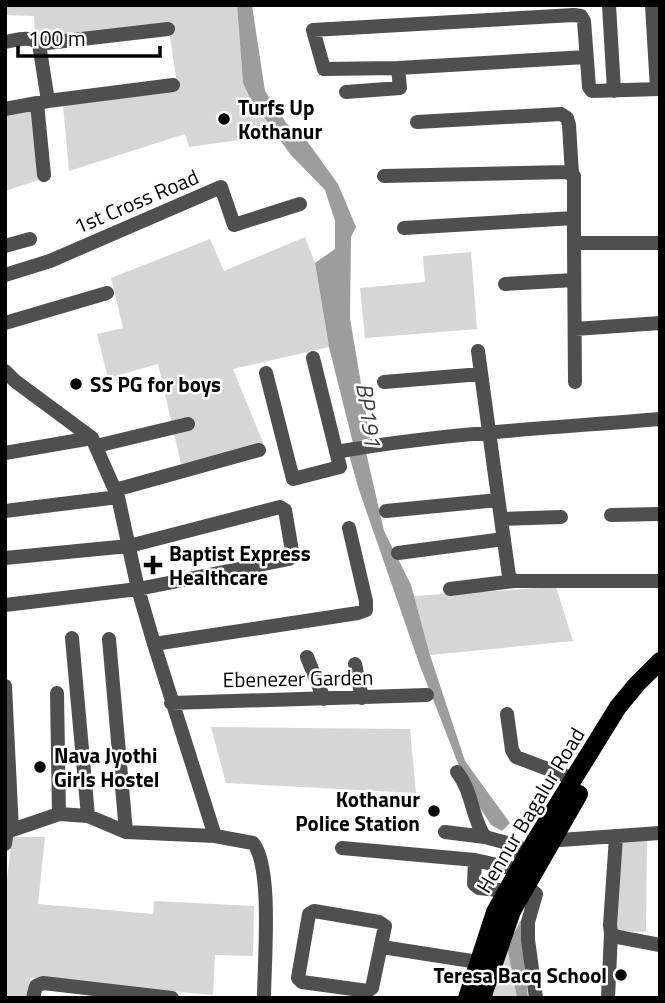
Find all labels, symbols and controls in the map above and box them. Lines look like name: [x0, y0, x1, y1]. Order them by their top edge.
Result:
scale bar: [18, 14, 159, 58]
text: 100 m: [28, 22, 85, 54]
place label: Turfs Up Kothanur: [238, 91, 322, 147]
marker: Turfs Up Kothanur: [216, 111, 232, 127]
street label: 1st Cross Road: [69, 160, 203, 242]
place label: SS PG for boys: [90, 368, 221, 400]
marker: SS PG for boys: [68, 376, 84, 392]
water label: BP191: [347, 381, 391, 449]
place label: Baptist Express Healthcare: [169, 537, 311, 593]
marker: Baptist Express Healthcare: [143, 555, 163, 575]
street label: Ebenezer Garden: [222, 661, 374, 695]
street label: Hennur Bagalur Road: [468, 721, 592, 899]
place label: Nava Jyothi Girls Hostel: [54, 739, 159, 795]
marker: Nava Jyothi Girls Hostel: [32, 759, 48, 775]
place label: Kothanur Police Station: [295, 783, 420, 839]
marker: Kothanur Police Station: [426, 803, 442, 819]
place label: Teresa Bacq School: [434, 959, 607, 991]
marker: Teresa Bacq School: [613, 967, 629, 983]

